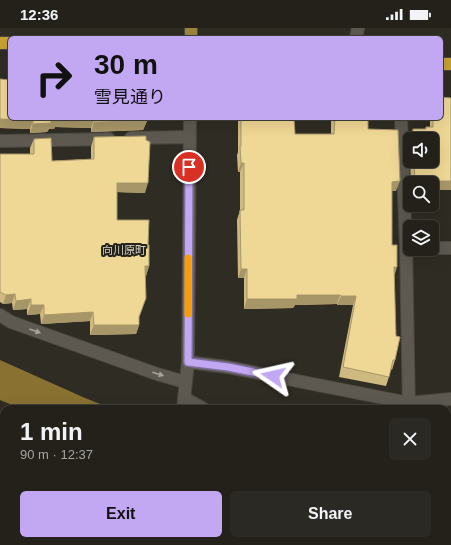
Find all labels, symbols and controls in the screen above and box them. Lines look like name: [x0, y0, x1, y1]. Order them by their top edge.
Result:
text: 12:36: [20, 6, 58, 23]
text: 30 m: [94, 49, 158, 80]
icon: right: [28, 52, 80, 104]
text: 雪見通り: [94, 87, 166, 107]
map controls: [403, 132, 439, 256]
button: sound: [403, 132, 439, 168]
pin: [172, 150, 206, 184]
icon: arrive: [178, 156, 200, 178]
button: search: [403, 176, 439, 212]
button: layers: [403, 220, 439, 256]
district label: 向川原町: [102, 244, 146, 256]
one-way arrow: [30, 328, 42, 334]
position arrow: [252, 355, 294, 397]
one-way arrow: [152, 371, 164, 377]
text: 1 min: [20, 418, 83, 445]
button: close: [389, 418, 431, 460]
text: 90 m · 12:37: [20, 447, 93, 462]
button: Exit: [20, 491, 222, 537]
button: Share: [230, 491, 431, 537]

